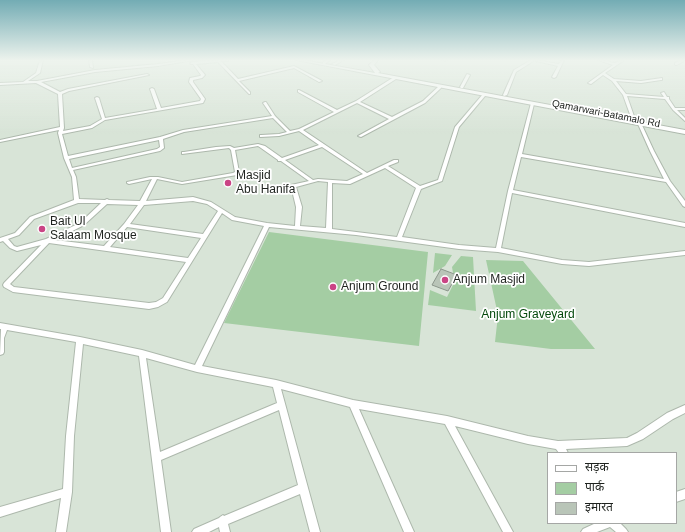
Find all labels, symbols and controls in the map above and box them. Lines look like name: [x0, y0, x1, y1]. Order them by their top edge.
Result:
street label: Qamarwari-Batamalo Rd: [551, 98, 661, 130]
place label: Masjid Abu Hanifa: [236, 169, 295, 197]
marker: Masjid Abu Hanifa: [223, 178, 233, 188]
place label: Bait Ul Salaam Mosque: [50, 215, 137, 243]
marker: Bait Ul Salaam Mosque: [37, 224, 47, 234]
place label: Anjum Masjid: [453, 273, 525, 287]
marker: Anjum Masjid: [440, 275, 450, 285]
place label: Anjum Ground: [341, 280, 418, 294]
marker: Anjum Ground: [328, 282, 338, 292]
park label: Anjum Graveyard: [481, 308, 575, 322]
legend: [547, 452, 677, 524]
text: सड़क: [585, 460, 609, 474]
text: पार्क: [585, 480, 604, 494]
text: इमारत: [585, 500, 613, 514]

